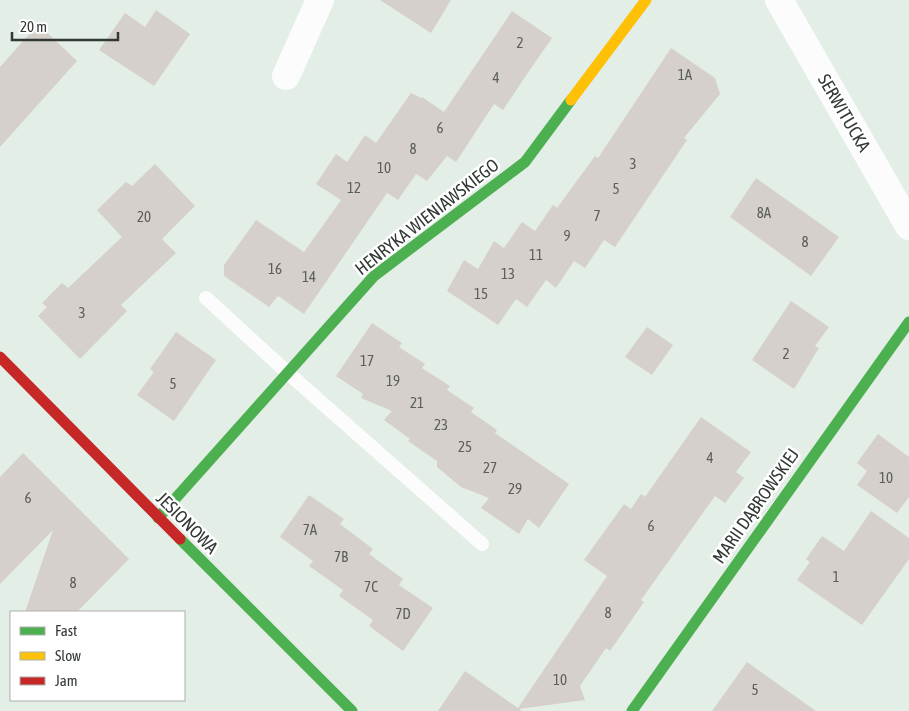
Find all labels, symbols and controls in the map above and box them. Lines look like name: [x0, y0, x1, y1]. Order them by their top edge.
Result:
scale bar: [12, 10, 119, 42]
text: 20 m: [20, 18, 47, 35]
house number: 2: [516, 34, 524, 51]
house number: 1A: [678, 66, 693, 83]
house number: 4: [492, 69, 500, 86]
street label: SERWITUCKA: [814, 70, 875, 155]
house number: 6: [436, 119, 444, 136]
house number: 8: [409, 140, 417, 157]
street label: HENRYKA WIENIAWSKIEGO: [351, 154, 503, 279]
house number: 3: [629, 155, 637, 172]
house number: 10: [377, 159, 391, 176]
house number: 12: [347, 179, 361, 196]
house number: 5: [612, 180, 620, 197]
house number: 8A: [757, 204, 772, 221]
house number: 7: [593, 207, 601, 224]
house number: 20: [137, 208, 151, 225]
house number: 9: [563, 227, 571, 244]
house number: 8: [801, 233, 809, 250]
house number: 11: [529, 246, 543, 263]
house number: 16: [268, 260, 282, 277]
house number: 13: [501, 265, 515, 282]
house number: 14: [302, 268, 316, 285]
house number: 15: [474, 285, 488, 302]
house number: 3: [78, 304, 86, 321]
house number: 2: [782, 345, 790, 362]
house number: 17: [360, 352, 374, 369]
house number: 19: [386, 372, 400, 389]
house number: 5: [169, 375, 177, 392]
house number: 21: [410, 394, 424, 411]
house number: 23: [434, 416, 448, 433]
house number: 25: [458, 438, 472, 455]
street label: MARII DĄBROWSKIEJ: [708, 444, 803, 567]
house number: 4: [706, 449, 714, 466]
house number: 27: [483, 459, 497, 476]
house number: 10: [879, 469, 893, 486]
house number: 29: [508, 480, 522, 497]
street label: JESIONOWA: [152, 487, 223, 558]
house number: 6: [24, 489, 32, 506]
house number: 6: [647, 517, 655, 534]
house number: 7A: [303, 521, 318, 538]
house number: 7B: [334, 548, 348, 565]
house number: 1: [832, 568, 840, 585]
house number: 8: [69, 574, 77, 591]
house number: 7C: [364, 578, 378, 595]
house number: 8: [604, 604, 612, 621]
house number: 7D: [395, 605, 411, 622]
legend: [10, 611, 185, 701]
text: Fast: [55, 622, 77, 639]
text: Slow: [55, 647, 81, 664]
house number: 10: [553, 671, 567, 688]
text: Jam: [55, 672, 78, 689]
house number: 5: [751, 681, 759, 698]

